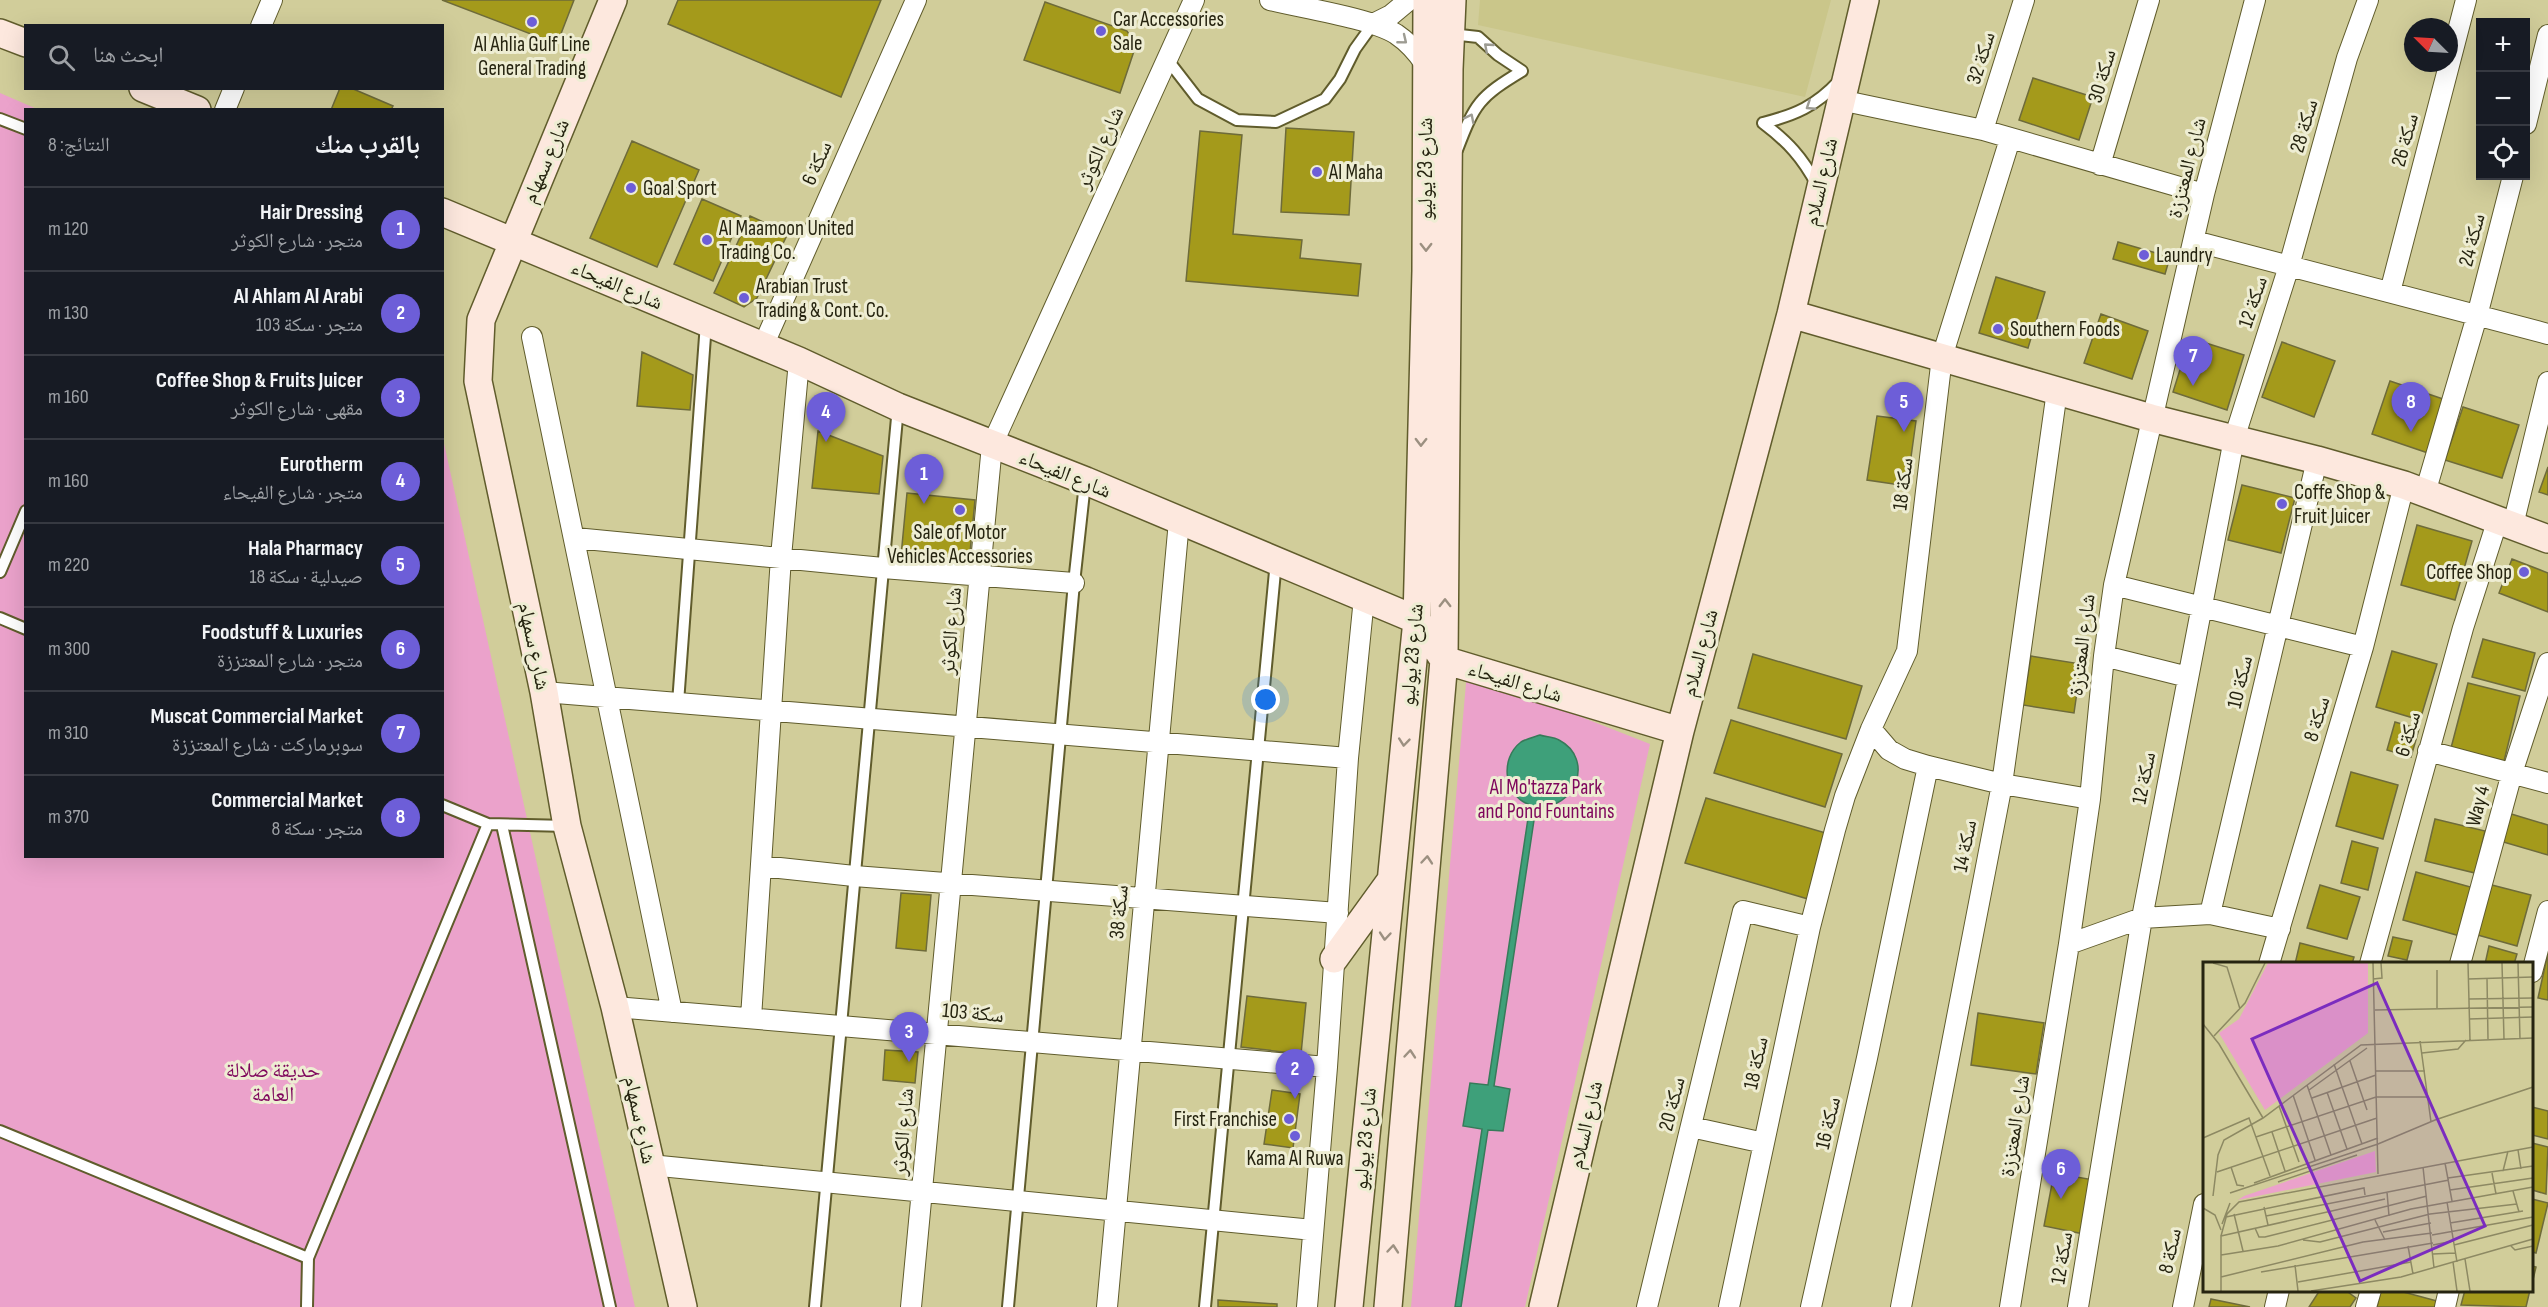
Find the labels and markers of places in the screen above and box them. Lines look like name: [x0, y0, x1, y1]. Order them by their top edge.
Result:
place label: Car Accessories Sale: [1113, 7, 1224, 56]
marker: Al Ahlia Gulf Line General Trading: [525, 15, 539, 29]
marker: Car Accessories Sale: [1094, 24, 1108, 38]
place label: Al Ahlia Gulf Line General Trading: [473, 32, 590, 81]
place label: Al Maha: [1328, 160, 1383, 185]
marker: Al Maha: [1310, 165, 1324, 179]
place label: Goal Sport: [643, 176, 717, 201]
marker: Goal Sport: [624, 181, 638, 195]
place label: Al Maamoon United Trading Co.: [718, 216, 854, 265]
marker: Al Maamoon United Trading Co.: [700, 233, 714, 247]
place label: Laundry: [2156, 243, 2213, 268]
marker: Laundry: [2137, 248, 2151, 262]
place label: Arabian Trust Trading & Cont. Co.: [755, 274, 888, 323]
marker: Arabian Trust Trading & Cont. Co.: [737, 291, 751, 305]
place label: Southern Foods: [2010, 317, 2120, 342]
marker: Southern Foods: [1991, 322, 2005, 336]
pin: 7: [2174, 336, 2212, 386]
pin: 5: [1884, 382, 1924, 432]
pin: 8: [2392, 382, 2430, 432]
pin: 4: [806, 392, 846, 442]
pin: 1: [904, 454, 944, 504]
place label: Coffe Shop & Fruit Juicer: [2294, 480, 2386, 529]
marker: Coffe Shop & Fruit Juicer: [2275, 497, 2289, 511]
marker: Sale of Motor Vehicles Accessories: [953, 503, 967, 517]
place label: Sale of Motor Vehicles Accessories: [887, 520, 1033, 569]
place label: Coffee Shop: [2426, 560, 2512, 585]
marker: Coffee Shop: [2517, 565, 2531, 579]
pin: 3: [890, 1012, 928, 1062]
pin: 2: [1276, 1050, 1314, 1099]
place label: First Franchise: [1174, 1107, 1277, 1132]
marker: First Franchise: [1282, 1112, 1296, 1126]
marker: Kama Al Ruwa: [1288, 1129, 1302, 1143]
place label: Kama Al Ruwa: [1247, 1146, 1343, 1171]
pin: 6: [2042, 1150, 2080, 1199]

